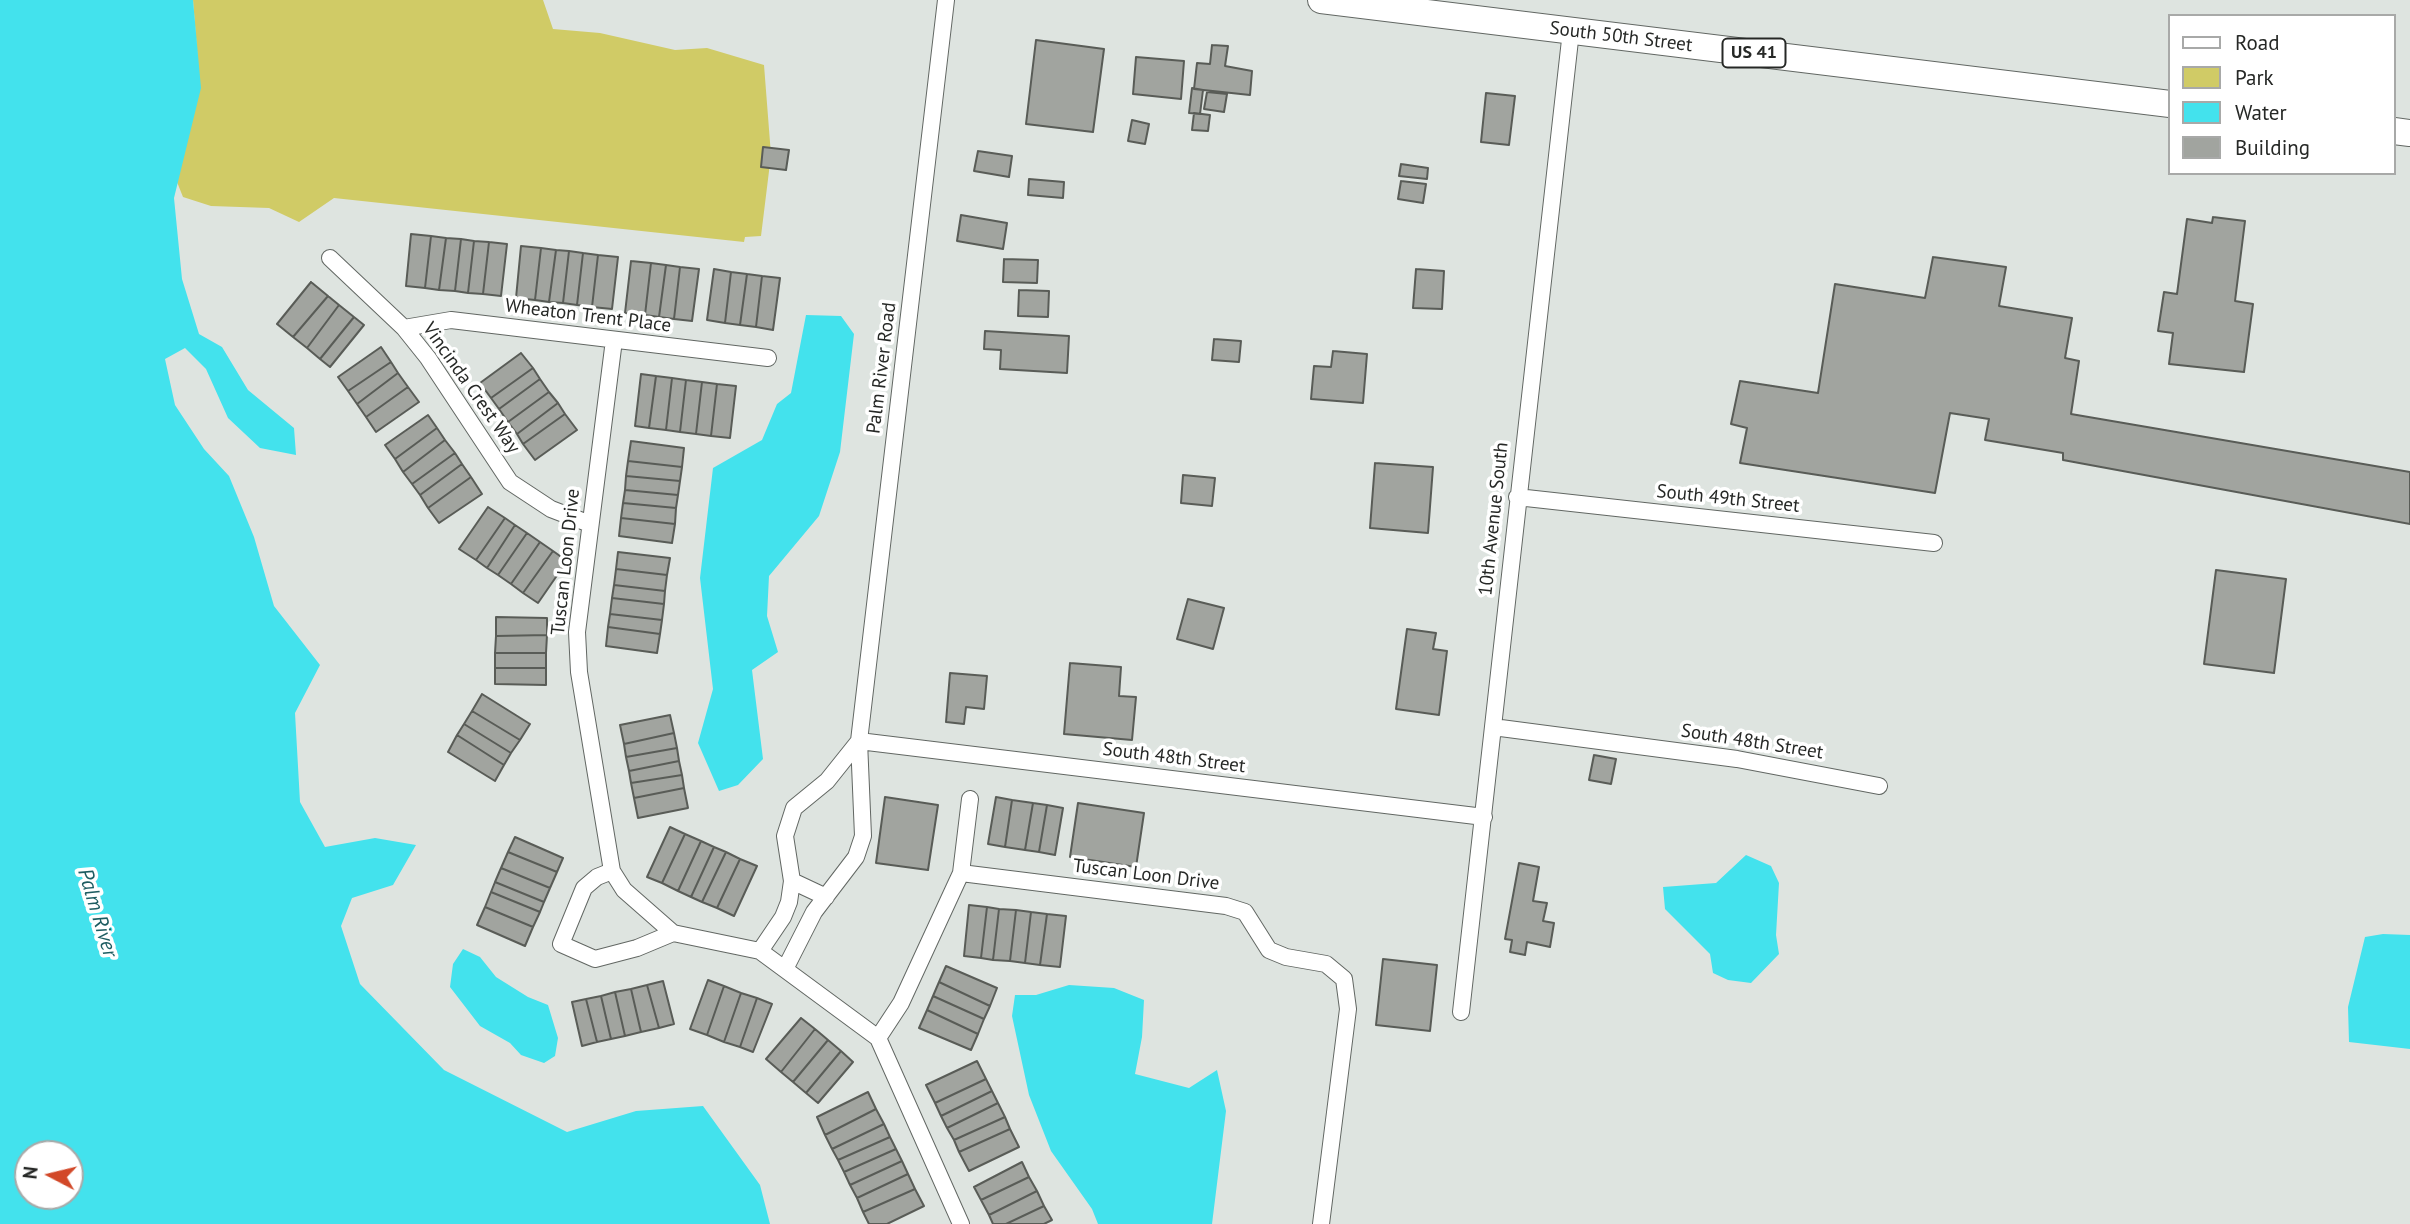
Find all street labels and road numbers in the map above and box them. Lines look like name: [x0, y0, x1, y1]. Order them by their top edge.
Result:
street label: South 50th Street: [1548, 17, 1694, 57]
road number: US 41: [1722, 38, 1786, 68]
street label: Wheaton Trent Place: [504, 295, 672, 337]
street label: Palm River Road: [863, 301, 901, 435]
street label: Vincinda Crest Way: [417, 318, 525, 458]
street label: 10th Avenue South: [1475, 441, 1513, 597]
street label: South 49th Street: [1655, 480, 1801, 518]
street label: Tuscan Loon Drive: [547, 488, 585, 636]
street label: South 48th Street: [1679, 720, 1825, 764]
street label: South 48th Street: [1101, 738, 1247, 778]
street label: Tuscan Loon Drive: [1071, 855, 1221, 895]

